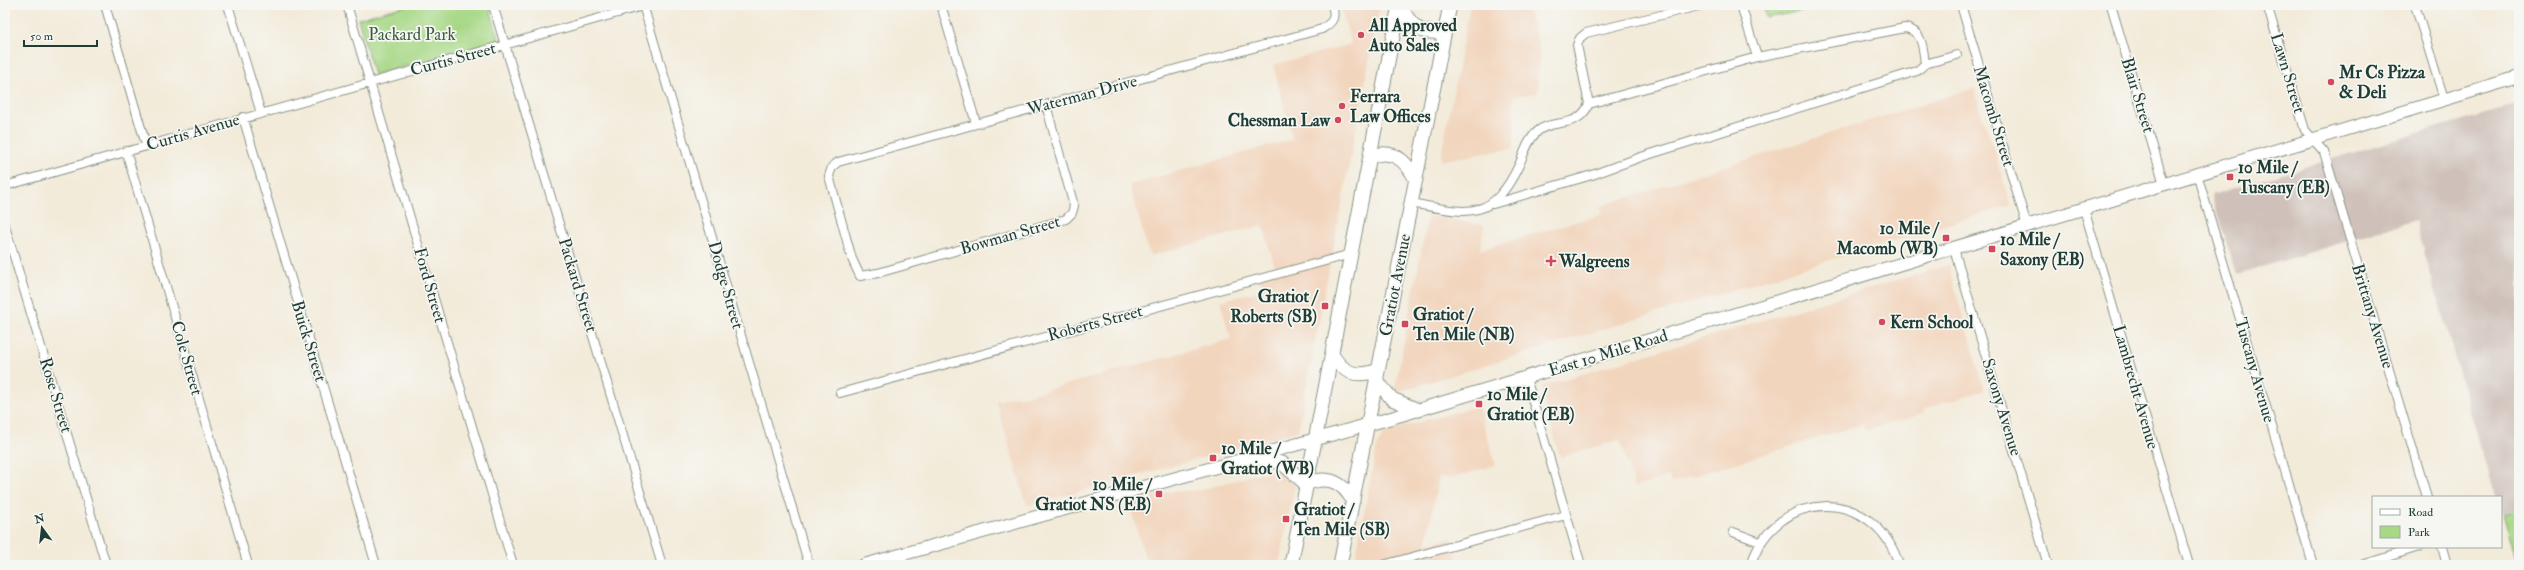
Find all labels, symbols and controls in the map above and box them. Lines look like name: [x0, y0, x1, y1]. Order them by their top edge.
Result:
place label: All Approved Auto Sales: [1368, 15, 1458, 56]
scale bar: [24, 22, 97, 48]
park label: Packard Park: [368, 24, 456, 45]
text: 50 m: [30, 29, 54, 44]
marker: All Approved Auto Sales: [1356, 30, 1366, 40]
street label: Lawn Street: [2266, 30, 2310, 116]
street label: Curtis Street: [408, 37, 499, 81]
street label: Blair Street: [2117, 55, 2160, 136]
place label: Mr Cs Pizza & Deli: [2338, 62, 2426, 103]
street label: Macomb Street: [1969, 63, 2019, 169]
street label: Waterman Drive: [1024, 70, 1139, 120]
marker: Mr Cs Pizza & Deli: [2326, 77, 2336, 87]
place label: Ferrara Law Offices: [1350, 86, 1431, 127]
marker: Ferrara Law Offices: [1337, 101, 1347, 111]
street label: Curtis Avenue: [144, 109, 242, 155]
place label: Chessman Law: [1228, 110, 1331, 131]
marker: Chessman Law: [1333, 115, 1343, 125]
place label: 10 Mile / Tuscany (EB): [2237, 157, 2330, 199]
marker: 10 Mile / Tuscany (EB): [2225, 172, 2235, 182]
street label: Bowman Street: [957, 211, 1063, 259]
place label: 10 Mile / Macomb (WB): [1836, 218, 1941, 260]
place label: 10 Mile / Saxony (EB): [2000, 229, 2084, 271]
street label: Gratiot Avenue: [1375, 232, 1415, 338]
marker: 10 Mile / Macomb (WB): [1941, 233, 1951, 243]
street label: Packard Street: [554, 235, 602, 335]
street label: Dodge Street: [703, 239, 749, 332]
marker: 10 Mile / Saxony (EB): [1987, 244, 1997, 254]
street label: Ford Street: [409, 245, 451, 326]
place label: Walgreens: [1558, 251, 1630, 273]
marker: Walgreens: [1546, 256, 1556, 266]
street label: Brittany Avenue: [2346, 261, 2399, 371]
place label: Gratiot / Roberts (SB): [1230, 286, 1320, 328]
street label: Buick Street: [287, 298, 331, 385]
street label: Roberts Street: [1045, 300, 1145, 346]
marker: Gratiot / Roberts (SB): [1320, 301, 1330, 311]
place label: Gratiot / Ten Mile (NB): [1412, 304, 1514, 346]
place label: Kern School: [1890, 312, 1974, 333]
street label: Tuscany Avenue: [2229, 315, 2280, 425]
marker: Kern School: [1877, 317, 1887, 327]
street label: Cole Street: [166, 318, 208, 398]
marker: Gratiot / Ten Mile (NB): [1400, 319, 1410, 329]
street label: Lambrecht Avenue: [2108, 323, 2164, 451]
street label: East 10 Mile Road: [1546, 325, 1671, 381]
street label: Rose Street: [35, 355, 78, 436]
street label: Saxony Avenue: [1976, 356, 2027, 459]
place label: 10 Mile / Gratiot (EB): [1487, 384, 1574, 426]
marker: 10 Mile / Gratiot (EB): [1474, 399, 1484, 409]
place label: 10 Mile / Gratiot (WB): [1221, 438, 1314, 480]
marker: 10 Mile / Gratiot (WB): [1208, 453, 1218, 463]
place label: 10 Mile / Gratiot NS (EB): [1035, 474, 1154, 516]
marker: 10 Mile / Gratiot NS (EB): [1154, 489, 1164, 499]
legend: [2372, 496, 2502, 548]
place label: Gratiot / Ten Mile (SB): [1293, 499, 1390, 541]
text: Road: [2408, 505, 2433, 520]
north arrow: [22, 508, 62, 548]
text: N: [32, 511, 47, 527]
marker: Gratiot / Ten Mile (SB): [1281, 514, 1291, 524]
text: Park: [2408, 525, 2430, 540]

